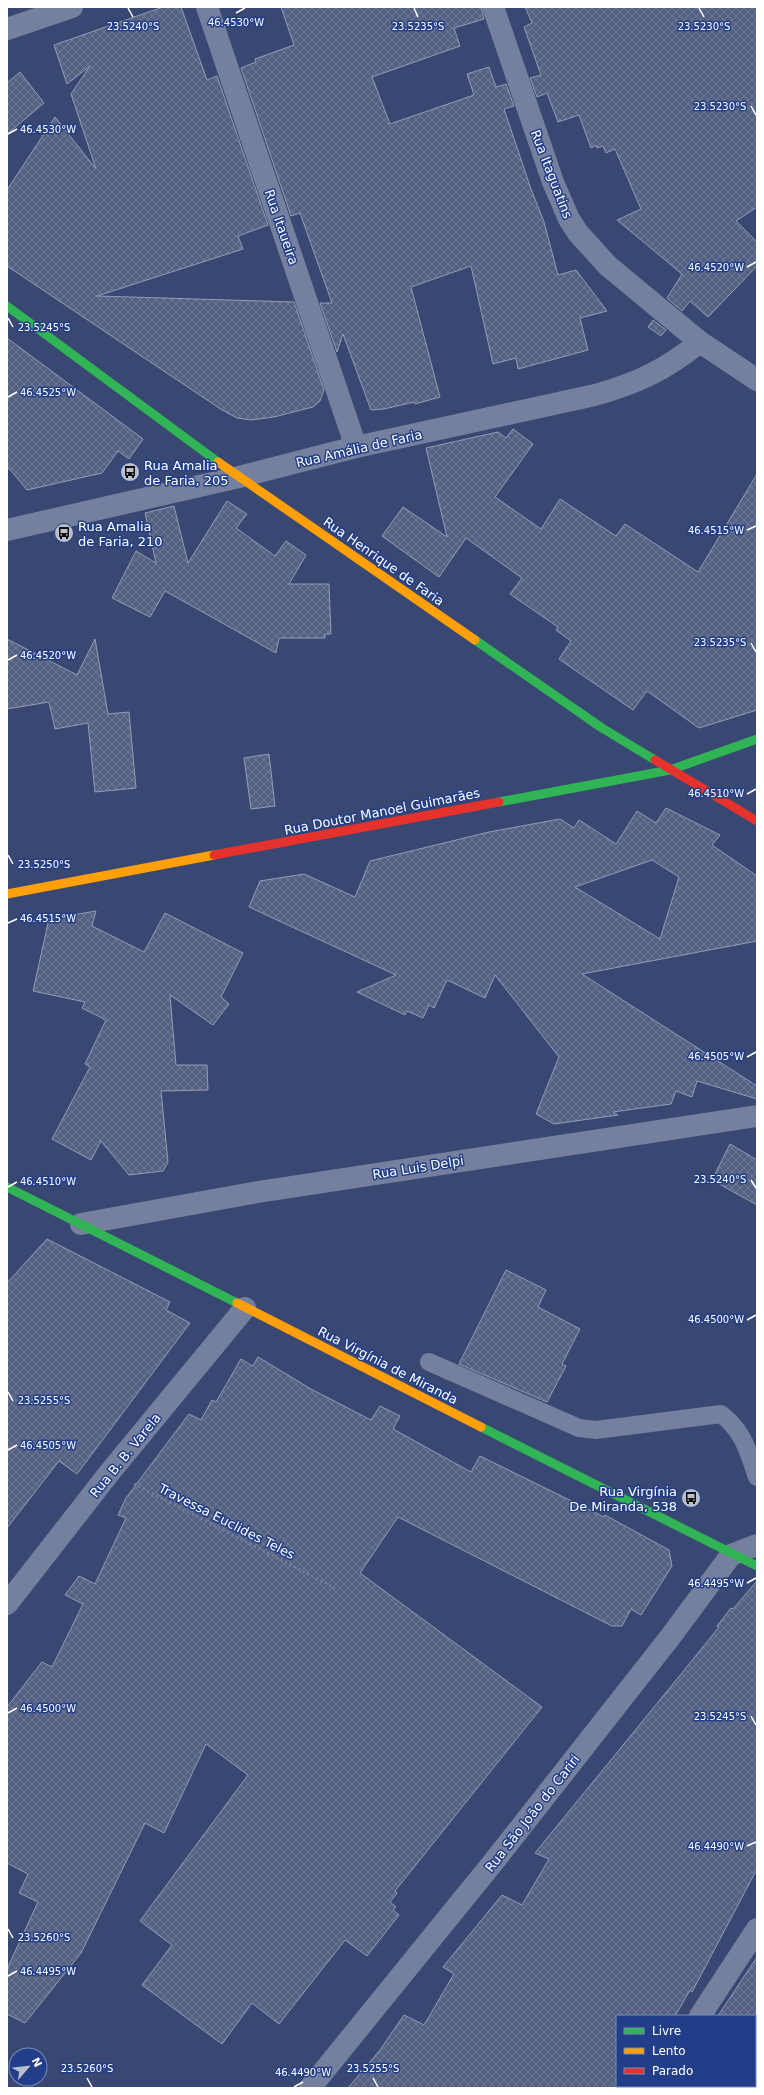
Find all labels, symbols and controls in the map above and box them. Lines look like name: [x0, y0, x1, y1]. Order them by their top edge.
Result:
text: 46.4530°W: [208, 17, 264, 28]
text: 23.5240°S: [107, 21, 159, 32]
text: 23.5235°S: [392, 21, 444, 32]
text: 23.5230°S: [678, 21, 730, 32]
text: 23.5230°S: [694, 101, 746, 112]
text: 46.4530°W: [20, 124, 76, 135]
street label: Rua Itaguatins: [528, 128, 575, 221]
street label: Rua Itaueira: [262, 187, 301, 267]
text: 46.4520°W: [688, 262, 744, 273]
text: 23.5245°S: [18, 322, 70, 333]
text: 46.4525°W: [20, 387, 76, 398]
street label: Rua Amália de Faria: [294, 427, 424, 470]
place label: Rua Amalia de Faria, 205: [144, 458, 229, 488]
bus stop icon: Rua Amalia de Faria, 205: [119, 461, 141, 483]
street label: Rua Henrique de Faria: [320, 514, 447, 609]
place label: Rua Amalia de Faria, 210: [78, 519, 163, 549]
bus stop icon: Rua Amalia de Faria, 210: [53, 522, 75, 544]
text: 46.4515°W: [688, 525, 744, 536]
text: 23.5235°S: [694, 637, 746, 648]
text: 46.4520°W: [20, 650, 76, 661]
street label: Rua Doutor Manoel Guimarães: [283, 785, 482, 838]
text: 46.4510°W: [688, 788, 744, 799]
text: 23.5250°S: [18, 859, 70, 870]
text: 46.4515°W: [20, 913, 76, 924]
text: 46.4505°W: [688, 1051, 744, 1062]
street label: Rua Luis Delpi: [371, 1153, 465, 1182]
text: 23.5240°S: [694, 1174, 746, 1185]
text: 46.4510°W: [20, 1176, 76, 1187]
text: 46.4500°W: [688, 1314, 744, 1325]
street label: Rua Virgínia de Miranda: [315, 1324, 460, 1407]
text: 23.5255°S: [18, 1395, 70, 1406]
street label: Rua B. B. Varela: [87, 1410, 164, 1500]
text: 46.4505°W: [20, 1440, 76, 1451]
street label: Travessa Euclides Teles: [155, 1480, 298, 1562]
place label: Rua Virgínia De Miranda, 538: [569, 1484, 677, 1514]
bus stop icon: Rua Virgínia De Miranda, 538: [680, 1487, 702, 1509]
text: 46.4495°W: [688, 1578, 744, 1589]
text: 46.4500°W: [20, 1703, 76, 1714]
text: 23.5245°S: [694, 1711, 746, 1722]
street label: Rua São João do Cariri: [482, 1752, 583, 1875]
text: 46.4490°W: [688, 1841, 744, 1852]
text: 23.5260°S: [18, 1932, 70, 1943]
text: 46.4495°W: [20, 1966, 76, 1977]
legend: [616, 2015, 756, 2087]
text: Livre: [652, 2024, 681, 2038]
text: Lento: [652, 2044, 686, 2058]
north arrow: [8, 2047, 48, 2087]
text: N: [28, 2055, 44, 2070]
text: 23.5260°S: [61, 2063, 113, 2074]
text: 23.5255°S: [347, 2063, 399, 2074]
text: Parado: [652, 2064, 693, 2078]
text: 46.4490°W: [275, 2067, 331, 2078]

